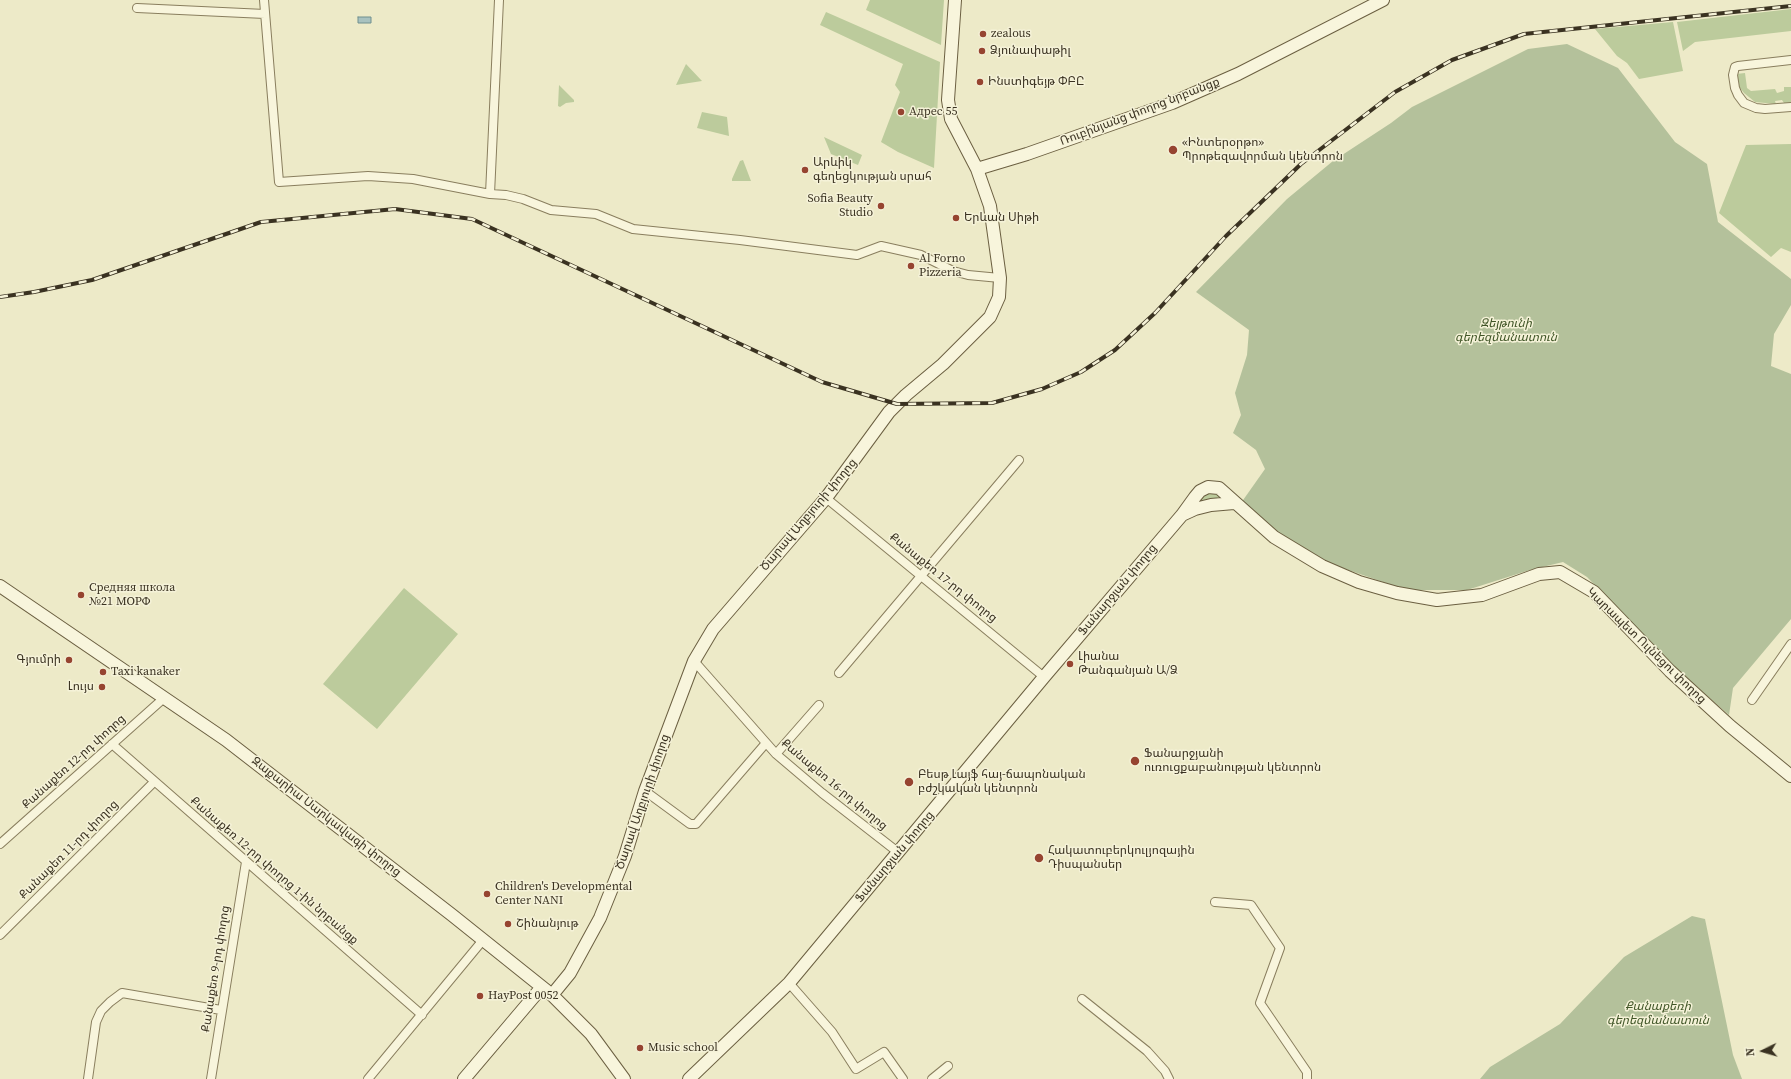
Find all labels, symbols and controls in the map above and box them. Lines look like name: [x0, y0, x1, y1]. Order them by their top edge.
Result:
place label: zealous: [991, 27, 1031, 41]
marker: zealous: [978, 29, 988, 39]
place label: Ձյունափաթիլ: [990, 44, 1071, 58]
marker: Ձյունափաթիլ: [977, 46, 987, 56]
place label: Ինստիգեյթ ՓԲԸ: [988, 75, 1084, 89]
street label: Ռուբինյանց փողոց նրբանցք: [1058, 75, 1222, 149]
marker: Ինստիգեյթ ՓԲԸ: [975, 77, 985, 87]
place label: Адрес 55: [909, 105, 957, 119]
marker: Адрес 55: [896, 107, 906, 117]
place label: «Ինտերօրթո» Պրոթեզավորման կենտրոն: [1182, 136, 1343, 164]
marker: «Ինտերօրթո» Պրոթեզավորման կենտրոն: [1167, 144, 1179, 156]
place label: Արևիկ գեղեցկության սրահ: [813, 156, 932, 184]
marker: Արևիկ գեղեցկության սրահ: [800, 165, 810, 175]
place label: Sofia Beauty Studio: [807, 192, 873, 220]
marker: Sofia Beauty Studio: [876, 201, 886, 211]
place label: Երևան Սիթի: [964, 211, 1039, 225]
marker: Երևան Սիթի: [951, 213, 961, 223]
place label: Al Forno Pizzeria: [919, 252, 965, 280]
marker: Al Forno Pizzeria: [906, 261, 916, 271]
park label: Զեյթունի գերեզմանատուն: [1455, 317, 1557, 345]
street label: Ծարավ Աղբյուրի փողոց: [758, 456, 860, 574]
street label: Քանաքեռ 17-րդ փողոց: [886, 530, 1000, 626]
street label: Ֆանարջյան փողոց: [1076, 541, 1160, 639]
place label: Средняя школа №21 МОРФ: [89, 581, 175, 609]
street label: Կարապետ Ուլնեցու փողոց: [1583, 585, 1709, 707]
marker: Средняя школа №21 МОРФ: [76, 590, 86, 600]
place label: Լիանա Թանգանյան Ա/Ձ: [1078, 650, 1178, 678]
place label: Գյումրի: [16, 653, 61, 667]
marker: Գյումրի: [64, 655, 74, 665]
marker: Լիանա Թանգանյան Ա/Ձ: [1065, 659, 1075, 669]
place label: Taxi kanaker: [111, 665, 180, 679]
marker: Taxi kanaker: [98, 667, 108, 677]
place label: Լույս: [68, 680, 94, 694]
marker: Լույս: [97, 682, 107, 692]
street label: Քանաքեռ 12-րդ փողոց: [19, 712, 129, 812]
street label: Ծարավ Աղբյուրի փողոց: [613, 732, 673, 872]
street label: Քանաքեռ 16-րդ փողոց: [778, 736, 890, 834]
place label: Ֆանարջյանի ուռուցքաբանության կենտրոն: [1144, 747, 1321, 775]
street label: Զաքարիա Սարկավագի փողոց: [248, 754, 404, 880]
marker: Ֆանարջյանի ուռուցքաբանության կենտրոն: [1129, 755, 1141, 767]
place label: Բեսթ Լայֆ հայ-ճապոնական բժշկական կենտրոն: [918, 768, 1086, 796]
marker: Բեսթ Լայֆ հայ-ճապոնական բժշկական կենտրոն: [903, 776, 915, 788]
street label: Քանաքեռ 12-րդ փողոց 1-ին նրբանցք: [187, 794, 361, 948]
street label: Քանաքեռ 11-րդ փողոց: [16, 797, 122, 903]
street label: Ֆանարջյան փողոց: [853, 808, 937, 906]
place label: Հակատուբերկուլյոզային Դիսպանսեր: [1048, 844, 1195, 872]
marker: Հակատուբերկուլյոզային Դիսպանսեր: [1033, 852, 1045, 864]
place label: Children's Developmental Center NANI: [495, 880, 632, 908]
marker: Children's Developmental Center NANI: [482, 889, 492, 899]
street label: Քանաքեռ 9-րդ փողոց: [199, 905, 233, 1033]
place label: Շինանյութ: [516, 917, 578, 931]
marker: Շինանյութ: [503, 919, 513, 929]
place label: HayPost 0052: [488, 989, 558, 1003]
marker: HayPost 0052: [475, 991, 485, 1001]
park label: Քանաքեռի գերեզմանատուն: [1607, 1000, 1709, 1028]
north arrow: [1743, 1031, 1783, 1071]
place label: Music school: [648, 1041, 718, 1055]
marker: Music school: [635, 1043, 645, 1053]
text: N: [1743, 1047, 1758, 1057]

